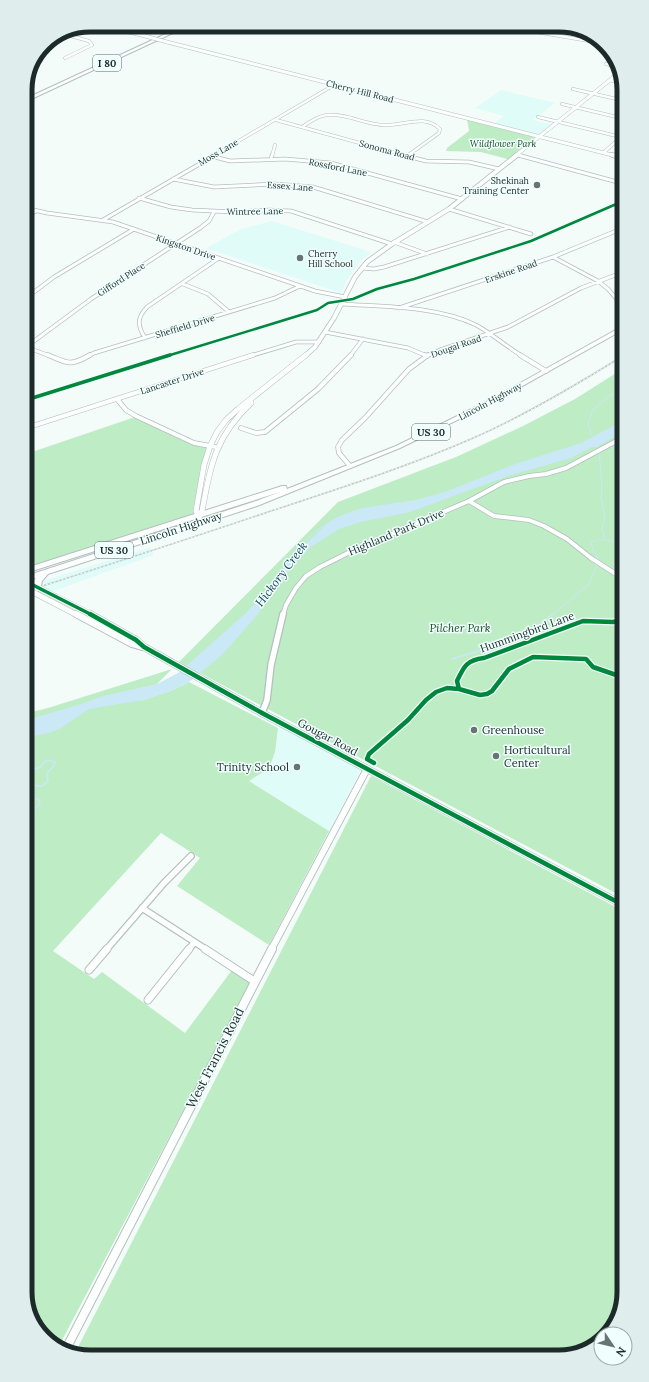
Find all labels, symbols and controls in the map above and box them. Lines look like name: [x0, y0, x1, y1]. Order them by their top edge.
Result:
road number: I 80: [93, 55, 121, 71]
street label: Cherry Hill Road: [325, 77, 396, 105]
street label: Moss Lane: [196, 136, 240, 168]
street label: Sonoma Road: [358, 137, 417, 163]
park label: Wildflower Park: [470, 138, 536, 149]
street label: Rossford Lane: [308, 156, 368, 178]
place label: Shekinah Training Center: [463, 175, 530, 196]
street label: Essex Lane: [267, 179, 314, 193]
marker: Shekinah Training Center: [532, 180, 542, 190]
street label: Wintree Lane: [227, 205, 283, 217]
street label: Kingston Drive: [155, 232, 217, 262]
place label: Cherry Hill School: [308, 248, 354, 269]
marker: Cherry Hill School: [295, 253, 305, 263]
street label: Erskine Road: [483, 257, 539, 285]
street label: Gifford Place: [95, 259, 147, 298]
street label: Sheffield Drive: [154, 312, 216, 340]
street label: Dougal Road: [429, 332, 483, 360]
street label: Lancaster Drive: [139, 366, 205, 396]
street label: Lincoln Highway: [457, 380, 524, 422]
road number: US 30: [412, 424, 450, 440]
street label: Highland Park Drive: [346, 505, 446, 558]
street label: Lincoln Highway: [138, 508, 224, 548]
water label: Hickory Creek: [252, 539, 310, 609]
road number: US 30: [95, 542, 133, 558]
street label: Hummingbird Lane: [478, 608, 576, 656]
park label: Pilcher Park: [430, 621, 491, 635]
street label: Gougar Road: [295, 715, 361, 759]
place label: Greenhouse: [482, 723, 544, 737]
marker: Greenhouse: [469, 725, 479, 735]
place label: Horticultural Center: [504, 743, 571, 770]
marker: Horticultural Center: [491, 751, 501, 761]
place label: Trinity School: [217, 760, 289, 774]
marker: Trinity School: [292, 762, 302, 772]
street label: West Francis Road: [182, 1004, 248, 1111]
north arrow: [593, 1326, 633, 1366]
text: N: [613, 1344, 629, 1360]

